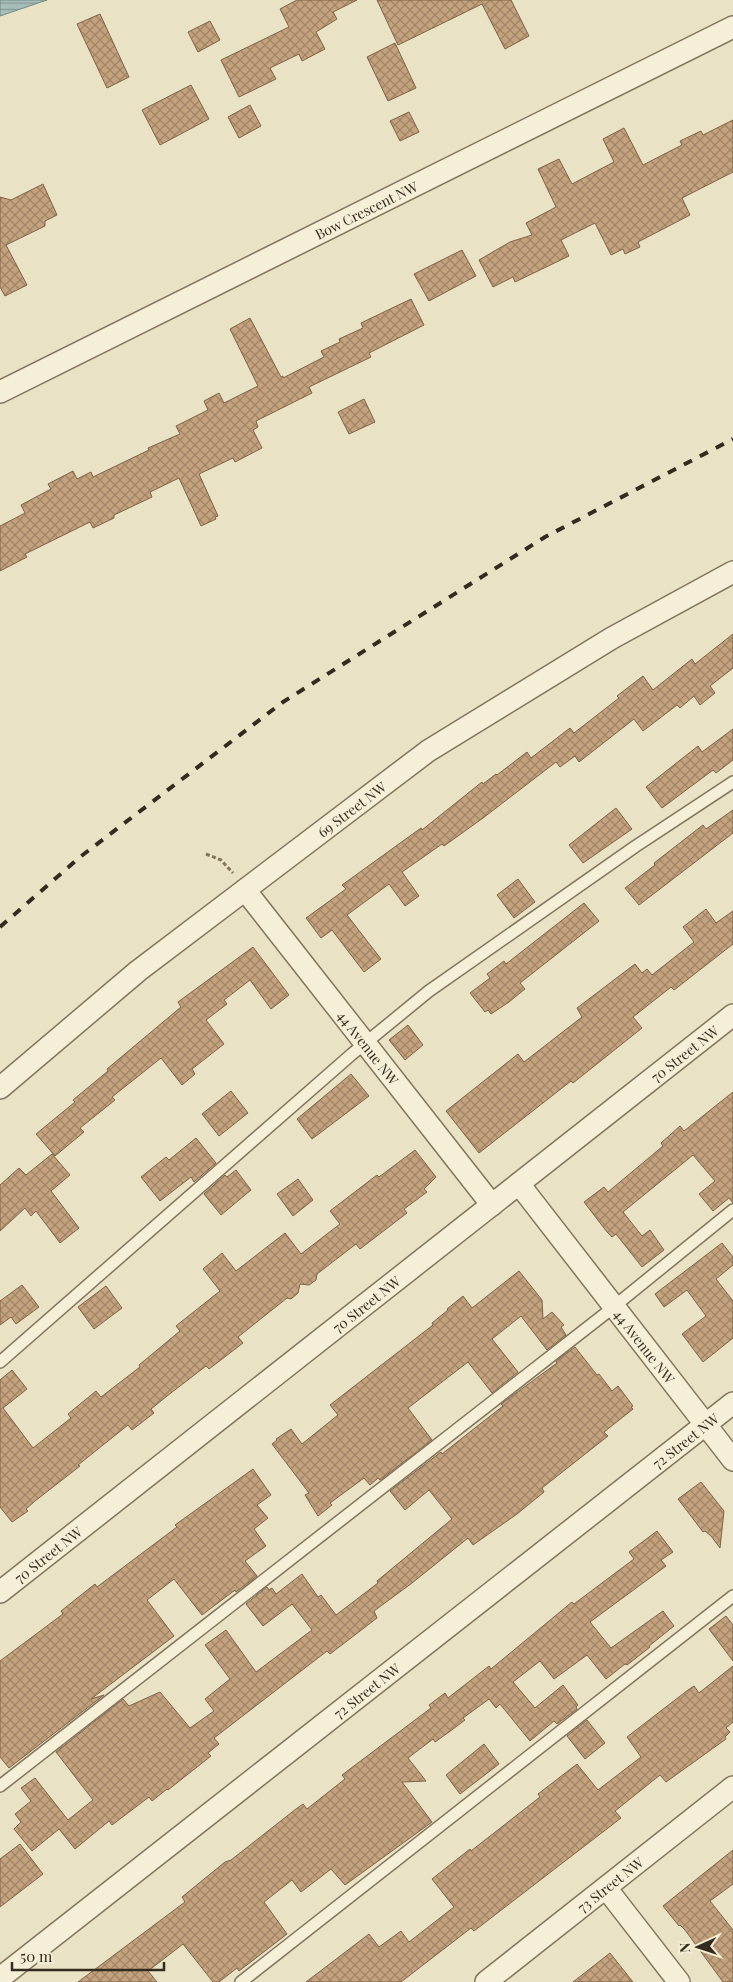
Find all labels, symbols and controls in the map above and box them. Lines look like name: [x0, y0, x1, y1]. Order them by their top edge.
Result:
street label: Bow Crescent NW: [312, 176, 421, 243]
street label: 69 Street NW: [313, 777, 390, 841]
street label: 44 Avenue NW: [333, 1006, 404, 1089]
street label: 70 Street NW: [647, 1021, 722, 1086]
street label: 70 Street NW: [328, 1271, 404, 1336]
street label: 44 Avenue NW: [610, 1305, 680, 1387]
street label: 72 Street NW: [648, 1408, 723, 1472]
street label: 70 Street NW: [10, 1522, 86, 1587]
street label: 72 Street NW: [330, 1658, 404, 1722]
street label: 73 Street NW: [573, 1852, 647, 1916]
north arrow: [673, 1922, 723, 1972]
scale bar: [12, 1940, 165, 1972]
text: N: [675, 1942, 694, 1953]
text: 50 m: [20, 1946, 53, 1966]

